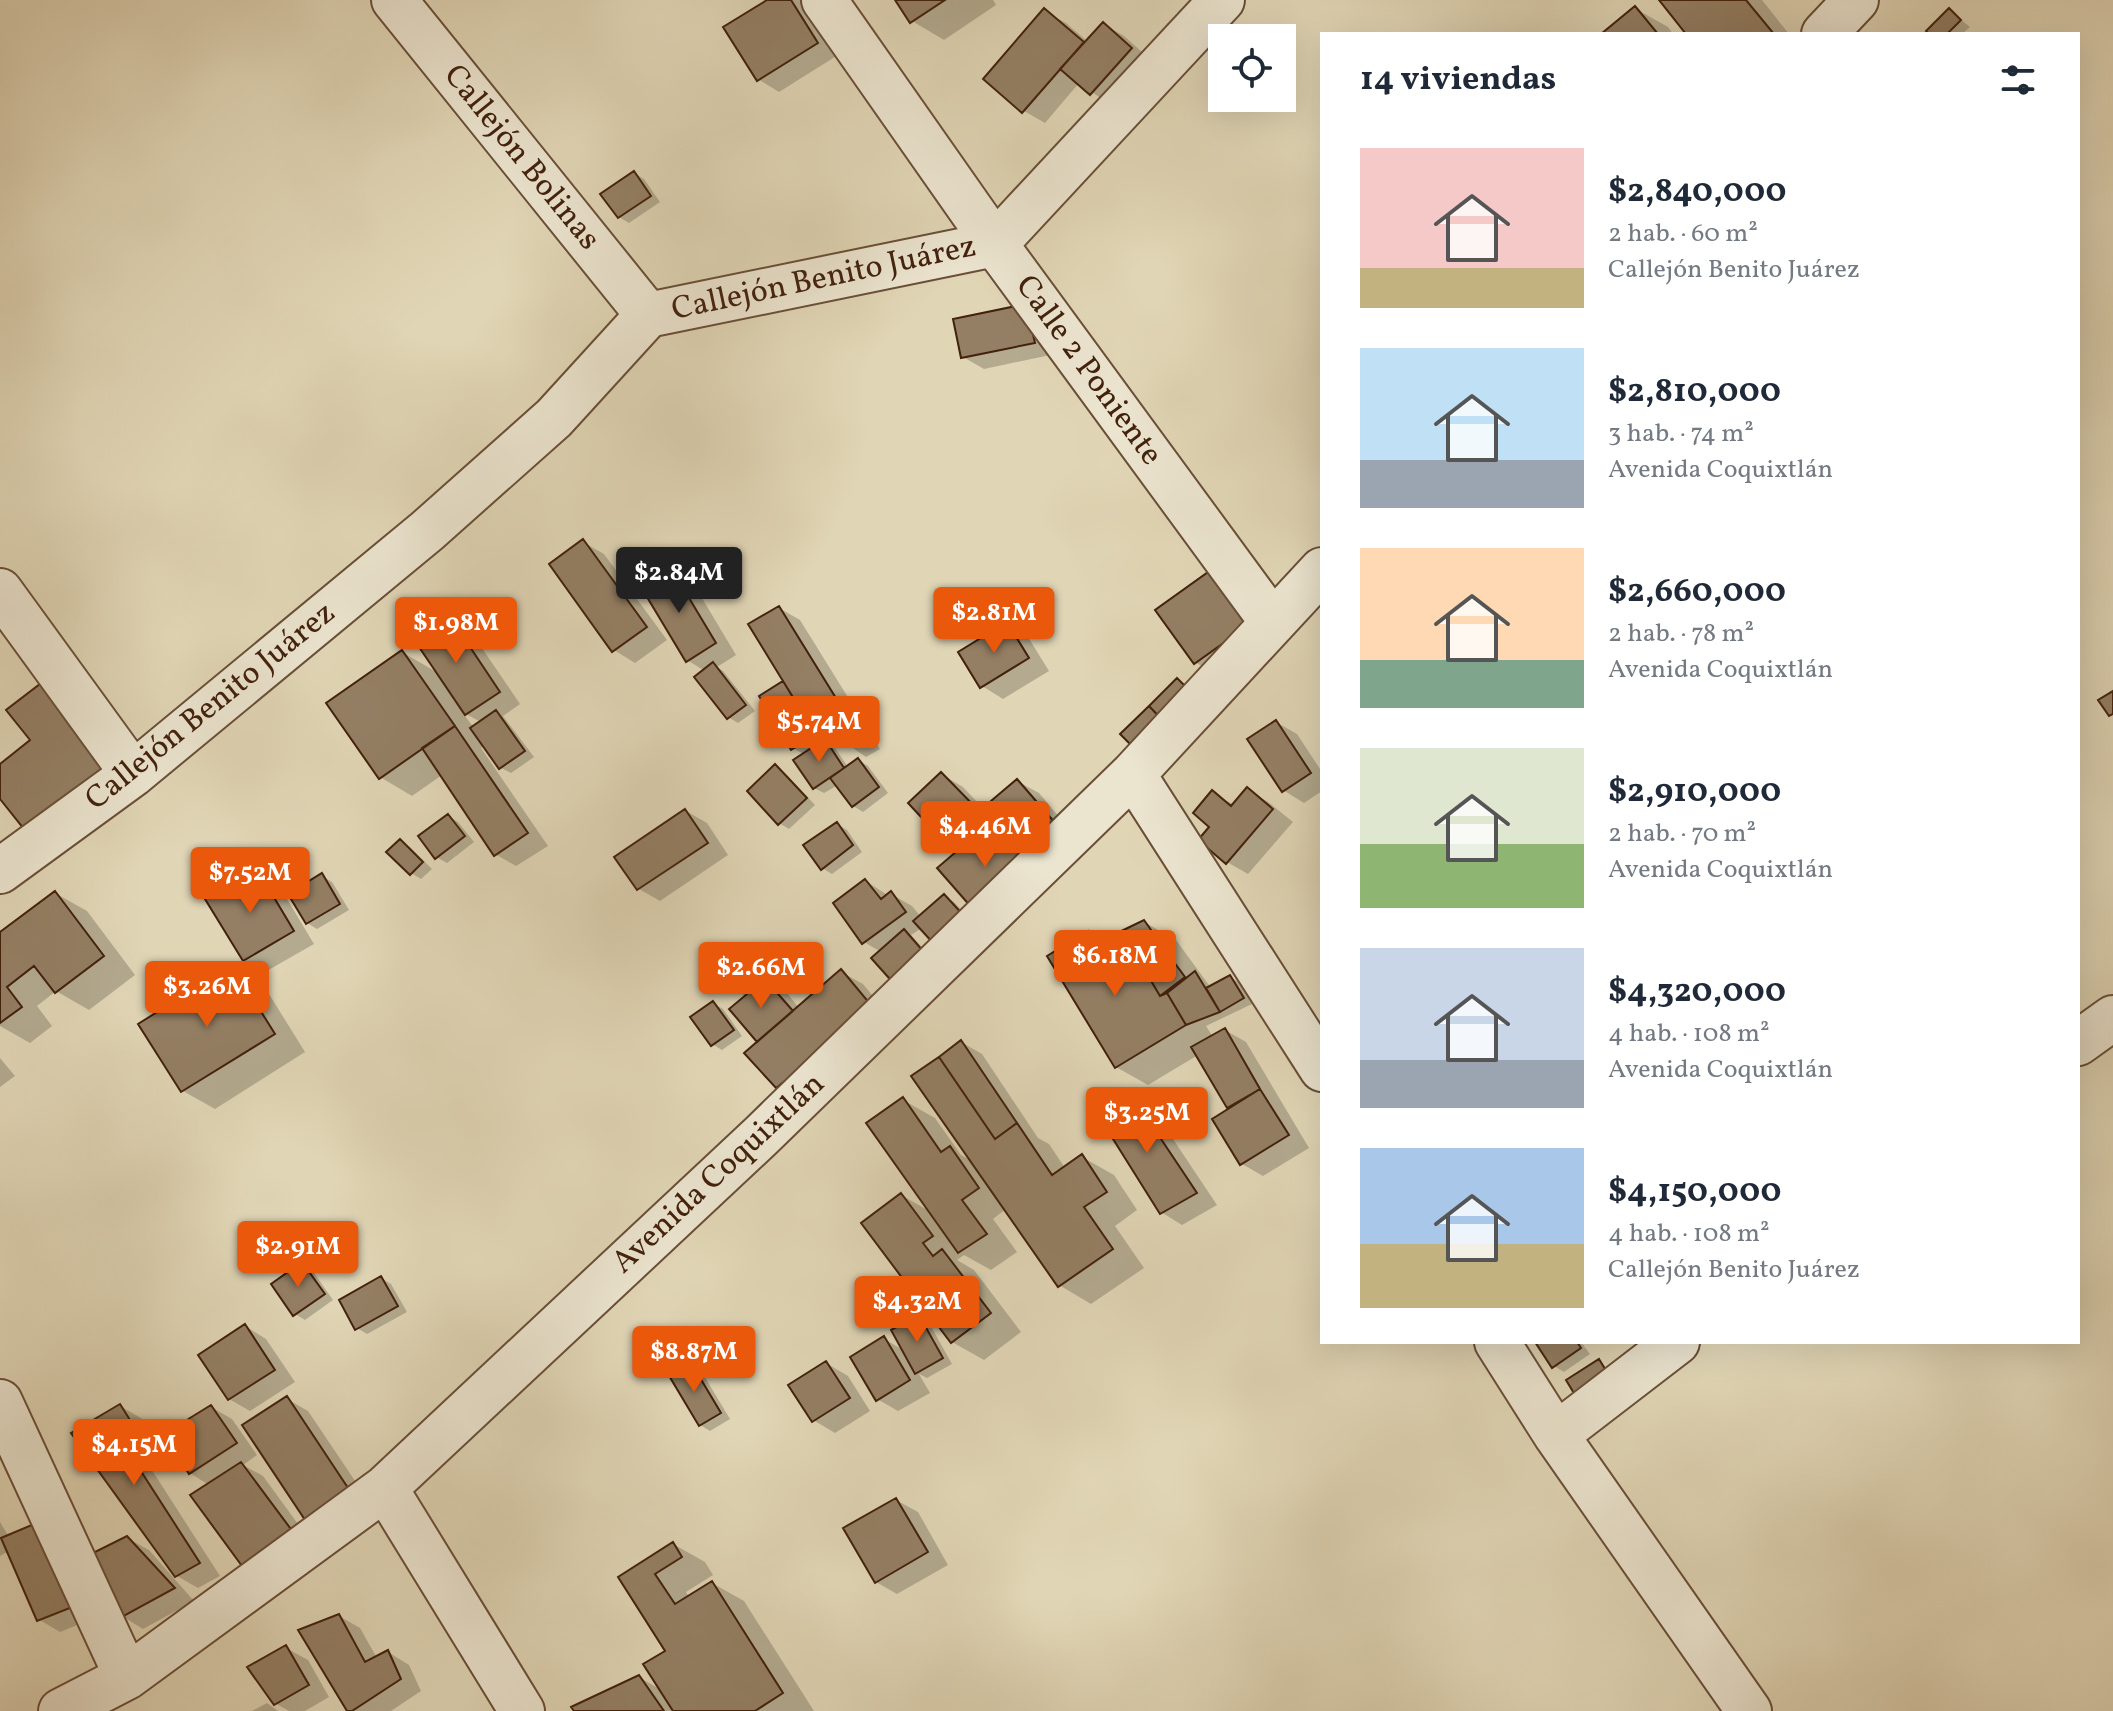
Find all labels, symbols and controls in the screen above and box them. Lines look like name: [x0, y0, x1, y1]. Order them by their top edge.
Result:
map controls: [1208, 24, 1296, 112]
button: locate: [1208, 24, 1296, 112]
street label: Callejón Bolinas: [432, 56, 610, 260]
text: 14 viviendas: [1360, 57, 1556, 104]
icon: filters: [1996, 58, 2040, 102]
text: $2,840,000: [1608, 169, 1786, 216]
icon: home: [1424, 180, 1520, 276]
text: 2 hab. · 60 m²: [1608, 216, 1758, 252]
street label: Callejón Benito Juárez: [668, 225, 980, 333]
text: Callejón Benito Juárez: [1608, 252, 1860, 288]
street label: Calle 2 Poniente: [1004, 267, 1172, 475]
text: $2,810,000: [1608, 369, 1781, 416]
icon: home: [1424, 380, 1520, 476]
text: 3 hab. · 74 m²: [1608, 416, 1754, 452]
text: Avenida Coquixtlán: [1608, 452, 1833, 488]
pin: $2.84M: [614, 547, 744, 615]
text: $2.84M: [634, 555, 724, 591]
text: $2,660,000: [1608, 569, 1786, 616]
icon: home: [1424, 580, 1520, 676]
pin: $2.81M: [929, 587, 1059, 655]
street label: Callejón Benito Juárez: [77, 592, 345, 822]
text: $2.81M: [951, 595, 1037, 631]
pin: $1.98M: [391, 597, 521, 665]
text: $1.98M: [413, 605, 499, 641]
text: 2 hab. · 78 m²: [1608, 616, 1754, 652]
text: Avenida Coquixtlán: [1608, 652, 1833, 688]
pin: $5.74M: [754, 696, 884, 764]
text: $5.74M: [777, 704, 861, 740]
text: $2,910,000: [1608, 769, 1781, 816]
icon: home: [1424, 780, 1520, 876]
pin: $4.46M: [920, 801, 1050, 869]
text: $4.46M: [939, 809, 1031, 845]
text: 2 hab. · 70 m²: [1608, 816, 1756, 852]
pin: $7.52M: [185, 847, 315, 915]
text: Avenida Coquixtlán: [1608, 852, 1833, 888]
text: $7.52M: [209, 855, 291, 891]
pin: $6.18M: [1050, 930, 1180, 998]
text: $6.18M: [1072, 938, 1158, 974]
pin: $2.66M: [696, 942, 826, 1010]
text: $2.66M: [716, 950, 806, 986]
pin: $3.26M: [142, 961, 272, 1029]
text: $3.26M: [163, 969, 251, 1005]
text: $4,320,000: [1608, 969, 1786, 1016]
icon: home: [1424, 980, 1520, 1076]
text: 4 hab. · 108 m²: [1608, 1016, 1770, 1052]
text: Avenida Coquixtlán: [1608, 1052, 1833, 1088]
street label: Avenida Coquixtlán: [603, 1063, 835, 1285]
pin: $3.25M: [1082, 1087, 1212, 1155]
text: $3.25M: [1104, 1095, 1190, 1131]
text: $4,150,000: [1608, 1169, 1781, 1216]
icon: home: [1424, 1180, 1520, 1276]
text: 4 hab. · 108 m²: [1608, 1216, 1770, 1252]
pin: $2.91M: [233, 1221, 363, 1289]
text: $2.91M: [255, 1229, 341, 1265]
text: Callejón Benito Juárez: [1608, 1252, 1860, 1288]
pin: $4.32M: [852, 1276, 982, 1344]
text: $4.32M: [872, 1284, 962, 1320]
pin: $8.87M: [629, 1326, 759, 1394]
text: $8.87M: [650, 1334, 738, 1370]
pin: $4.15M: [69, 1419, 199, 1487]
text: $4.15M: [91, 1427, 177, 1463]

